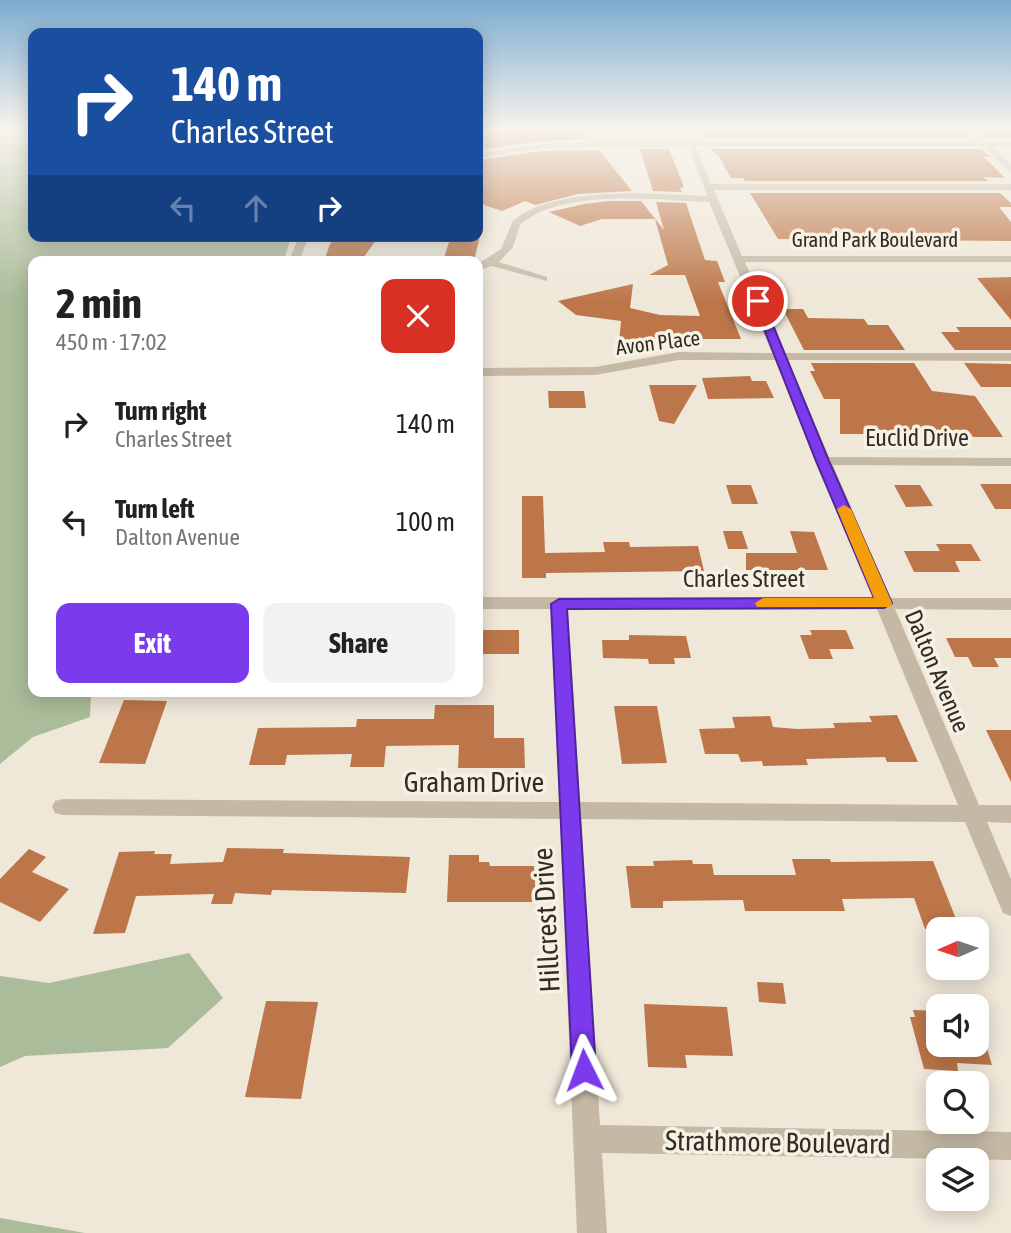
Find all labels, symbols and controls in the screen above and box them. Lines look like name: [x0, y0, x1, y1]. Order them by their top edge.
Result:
text: 140 m: [171, 55, 282, 111]
icon: right: [56, 56, 147, 147]
text: Charles Street: [171, 113, 334, 150]
icon: left: [164, 189, 202, 227]
icon: ahead: [237, 189, 275, 227]
icon: right: [310, 189, 348, 227]
street label: Grand Park Boulevard: [792, 227, 958, 251]
pin: [728, 271, 788, 331]
text: 2 min: [56, 279, 142, 327]
button: close: [381, 279, 455, 353]
icon: arrive: [739, 282, 777, 320]
street label: Avon Place: [614, 325, 701, 359]
text: 450 m · 17:02: [56, 329, 167, 355]
text: Turn right: [115, 396, 206, 426]
icon: right: [56, 405, 94, 443]
text: 140 m: [396, 409, 455, 439]
street label: Euclid Drive: [865, 424, 969, 451]
text: Charles Street: [115, 426, 232, 452]
text: Turn left: [115, 494, 195, 524]
icon: left: [56, 503, 94, 541]
text: 100 m: [396, 507, 455, 537]
text: Dalton Avenue: [115, 524, 240, 550]
street label: Charles Street: [683, 565, 805, 592]
button: Exit: [56, 603, 249, 683]
button: Share: [263, 603, 455, 683]
street label: Dalton Avenue: [900, 606, 975, 736]
street label: Graham Drive: [404, 766, 544, 798]
street label: Hillcrest Drive: [526, 847, 566, 993]
north arrow: [926, 917, 989, 980]
map controls: [926, 917, 989, 1211]
button: sound: [926, 994, 989, 1057]
position arrow: [547, 1033, 621, 1107]
button: search: [926, 1071, 989, 1134]
street label: Strathmore Boulevard: [665, 1124, 891, 1160]
button: layers: [926, 1148, 989, 1211]

